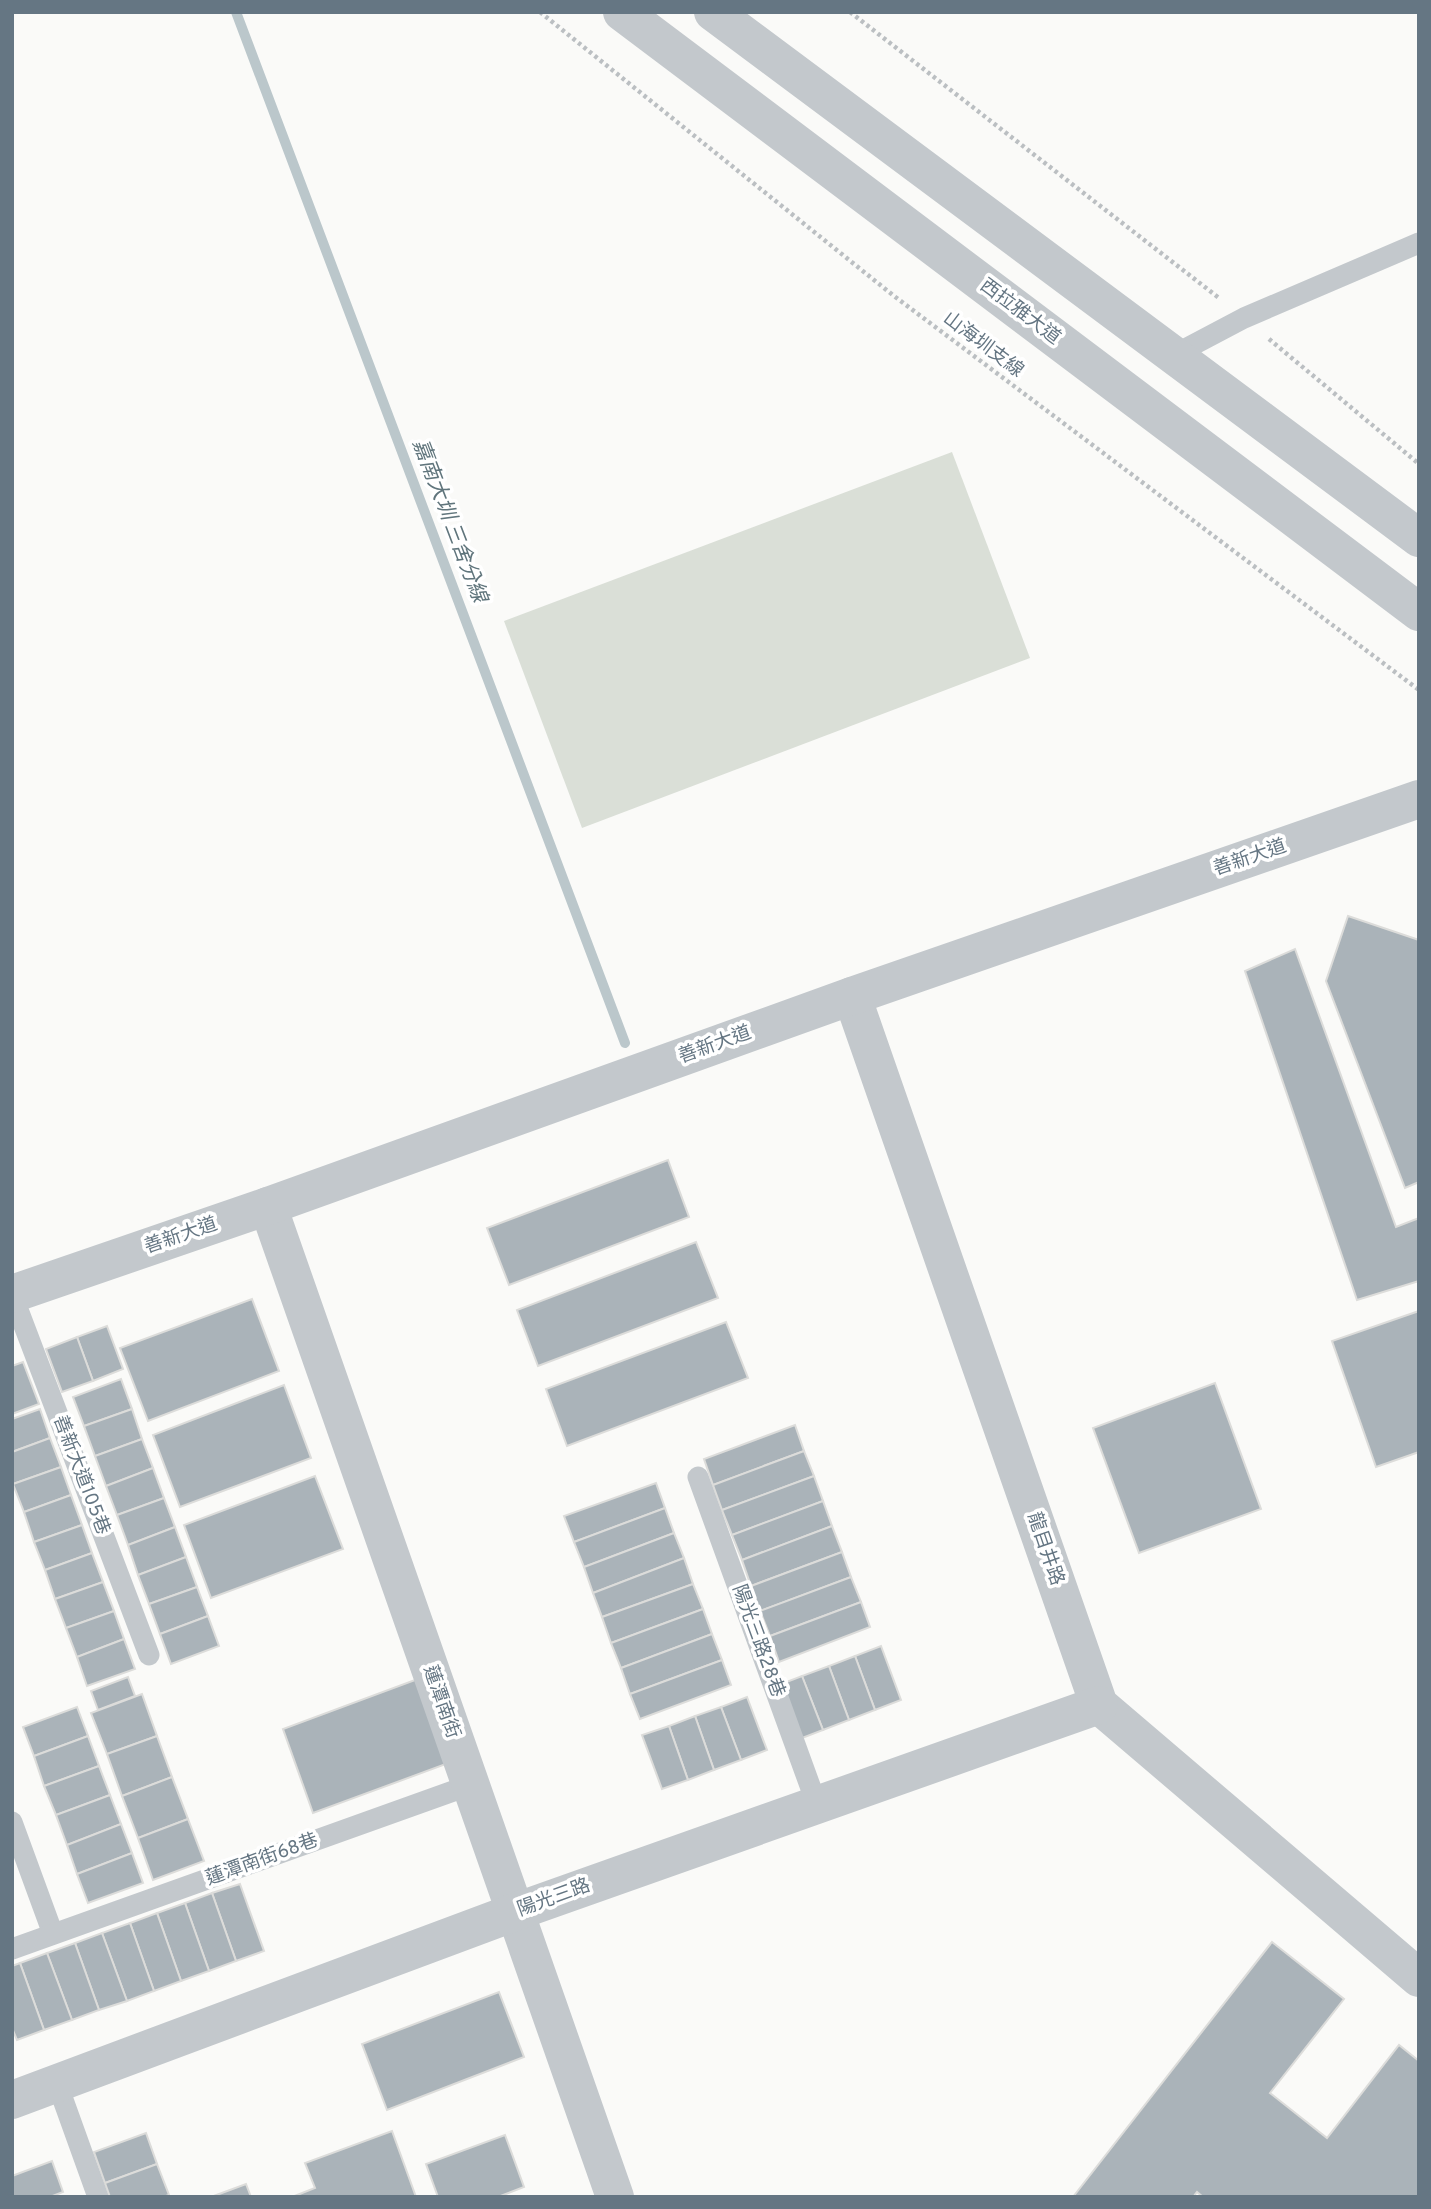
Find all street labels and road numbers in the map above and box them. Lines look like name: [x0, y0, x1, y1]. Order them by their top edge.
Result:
street label: 西拉雅大道: [975, 274, 1065, 350]
street label: 山海圳支線: [938, 307, 1028, 383]
street label: 善新大道: [1210, 834, 1290, 882]
street label: 善新大道: [675, 1021, 755, 1069]
street label: 善新大道: [141, 1212, 221, 1260]
street label: 善新大道105巷: [47, 1412, 115, 1538]
street label: 龍目井路: [1021, 1509, 1069, 1589]
street label: 陽光三路28巷: [727, 1581, 789, 1701]
street label: 蓮潭南街: [417, 1662, 465, 1742]
street label: 蓮潭南街68巷: [202, 1829, 322, 1891]
street label: 陽光三路: [514, 1874, 594, 1922]

